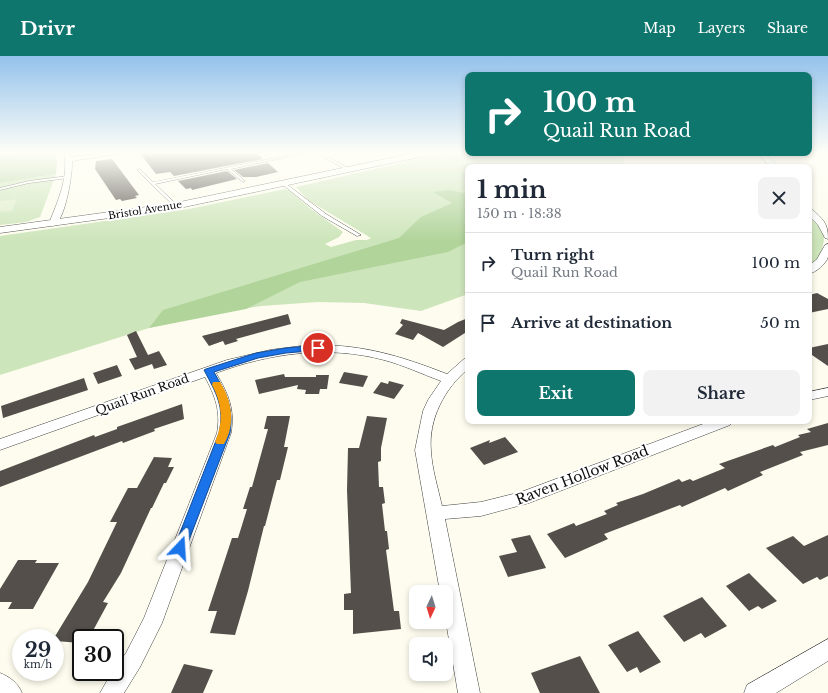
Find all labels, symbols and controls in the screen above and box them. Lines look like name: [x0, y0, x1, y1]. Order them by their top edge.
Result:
text: Drivr: [20, 17, 75, 40]
text: Map: [643, 19, 676, 37]
text: Layers: [698, 19, 745, 37]
text: Share: [767, 19, 808, 37]
text: 100 m: [543, 85, 636, 120]
icon: right: [477, 88, 529, 140]
text: Quail Run Road: [543, 120, 691, 142]
text: 1 min: [477, 175, 547, 204]
button: close: [758, 177, 800, 219]
street label: Bristol Avenue: [107, 198, 183, 222]
text: 150 m · 18:38: [477, 205, 562, 222]
text: Turn right: [511, 245, 594, 264]
icon: right: [477, 252, 499, 274]
text: 100 m: [751, 253, 800, 272]
text: Quail Run Road: [511, 264, 618, 281]
icon: arrive: [477, 312, 499, 334]
text: Arrive at destination: [511, 313, 672, 332]
text: 50 m: [760, 313, 800, 332]
pin: [301, 331, 335, 365]
icon: arrive: [307, 337, 329, 359]
street label: Quail Run Road: [93, 370, 191, 418]
button: Exit: [477, 370, 635, 416]
button: Share: [643, 370, 800, 416]
street label: Raven Hollow Road: [513, 441, 652, 509]
position arrow: [159, 527, 201, 569]
north arrow: [409, 585, 453, 629]
map controls: [409, 585, 453, 681]
speed limit sign: 30: [72, 629, 124, 681]
button: sound: [409, 637, 453, 681]
text: 29: [25, 638, 51, 662]
text: km/h: [24, 658, 52, 671]

